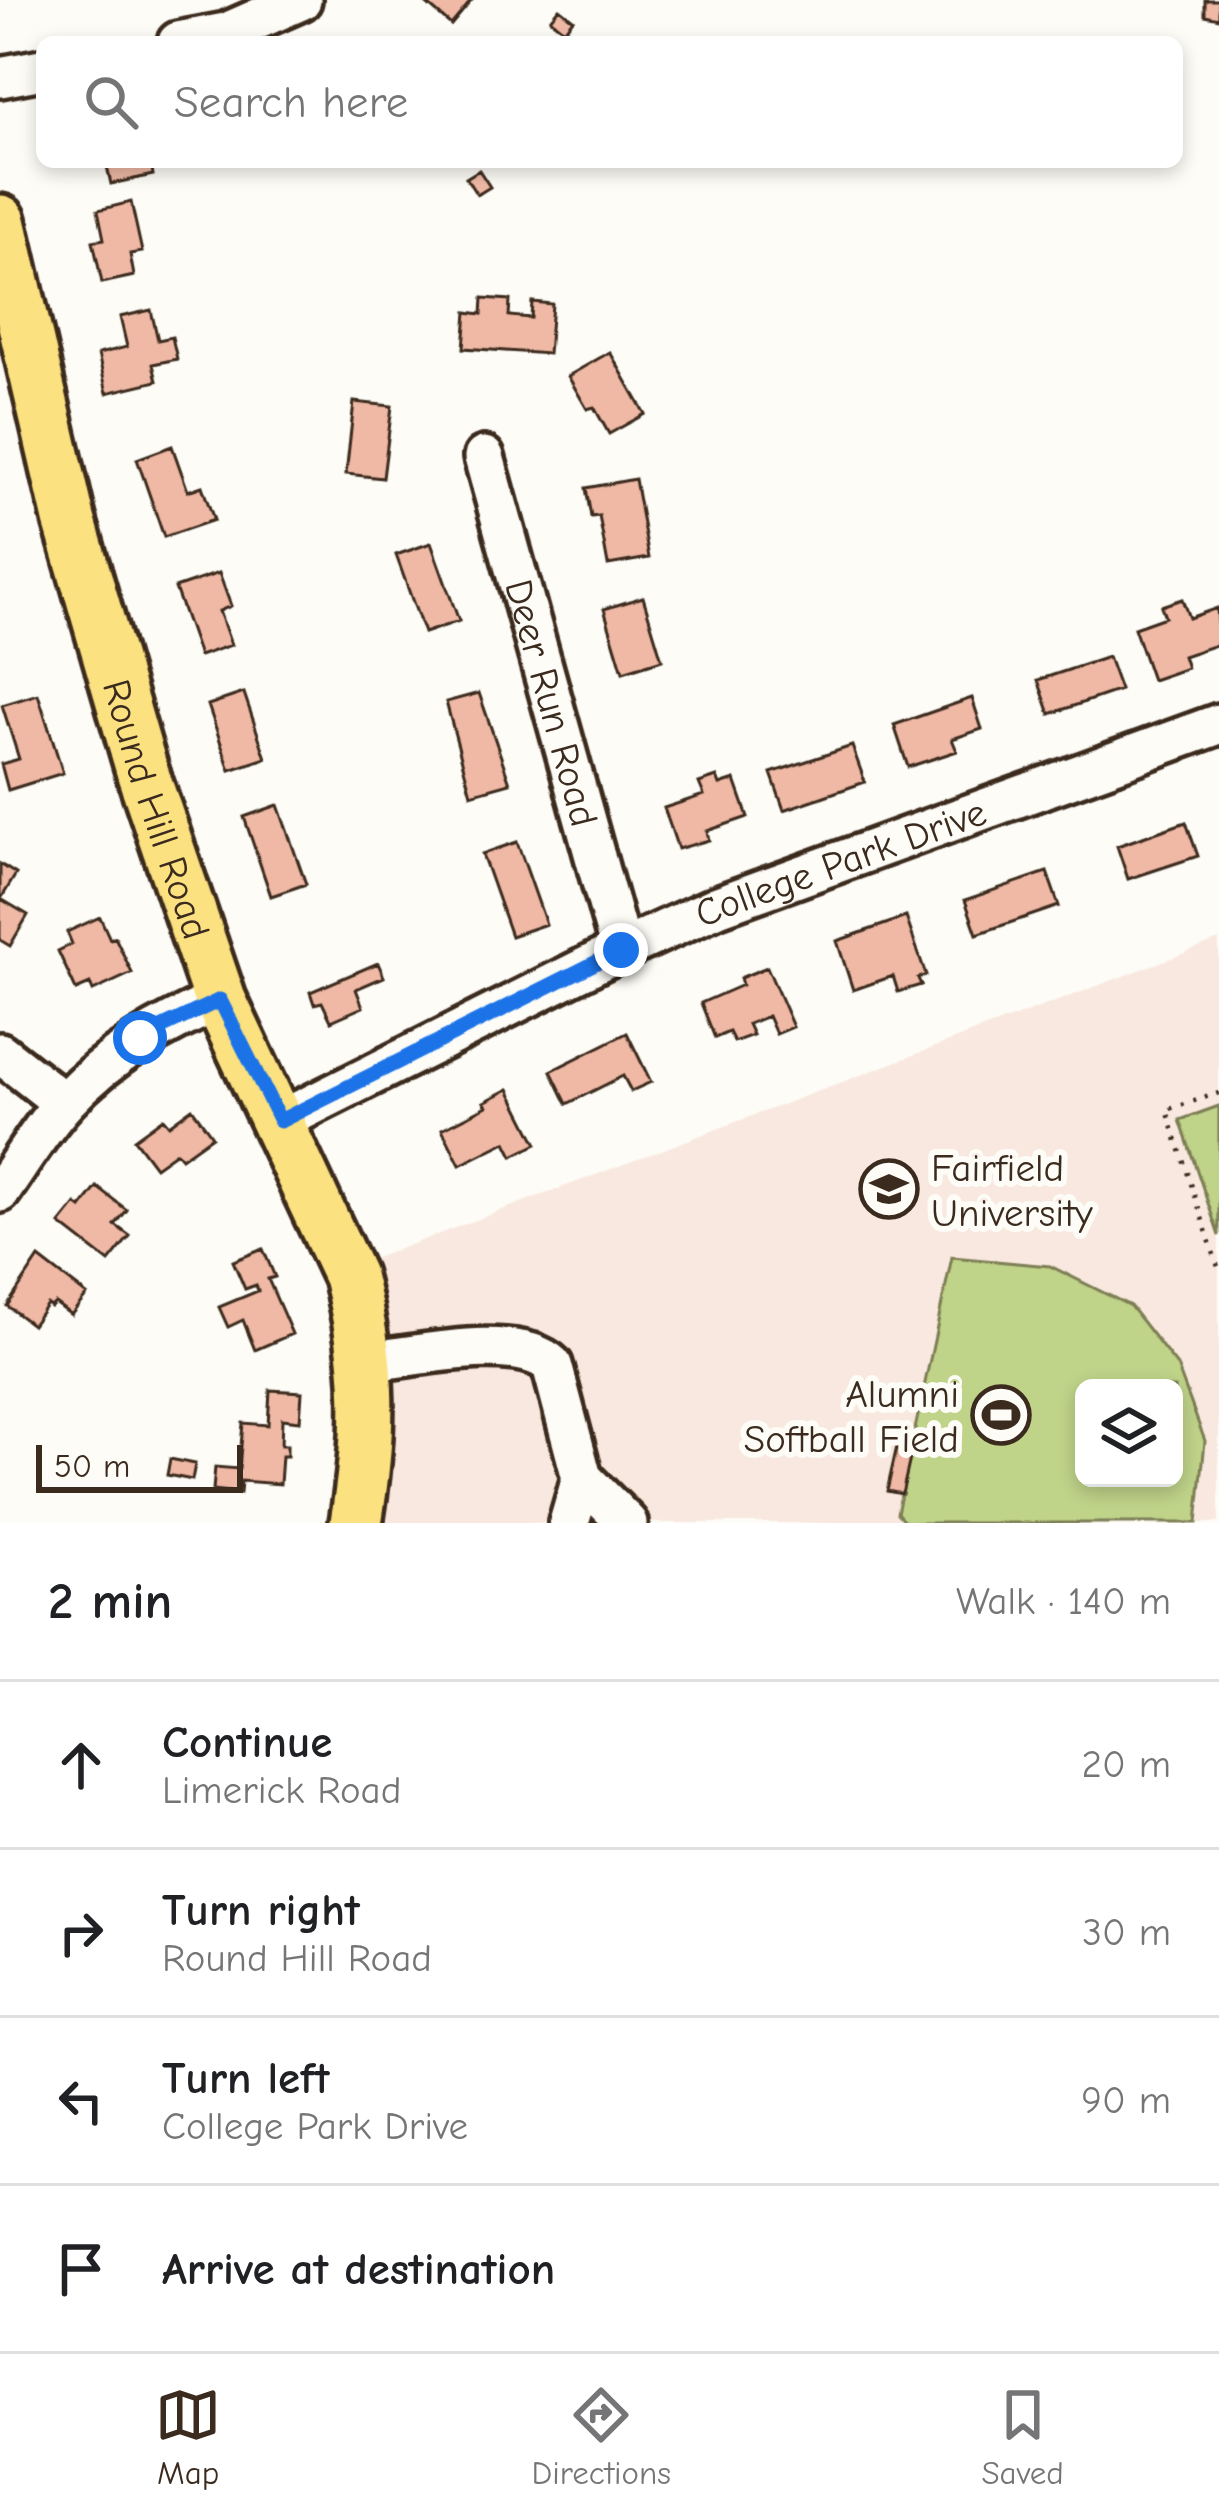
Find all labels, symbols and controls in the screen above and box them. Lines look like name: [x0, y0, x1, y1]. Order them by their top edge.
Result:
search box: [36, 36, 1183, 168]
icon: search: [78, 69, 144, 135]
text: Search here: [174, 76, 408, 128]
street label: Deer Run Road: [495, 575, 607, 832]
street label: Round Hill Road: [93, 675, 219, 945]
street label: College Park Drive: [688, 790, 992, 937]
route end: [594, 923, 648, 977]
route start: [113, 1011, 167, 1065]
place label: Fairfield University: [931, 1146, 1093, 1236]
school or university icon: Fairfield University: [858, 1158, 920, 1220]
place label: Alumni Softball Field: [744, 1372, 959, 1462]
map controls: [1075, 1379, 1183, 1487]
button: layers: [1075, 1379, 1183, 1487]
sports icon: Alumni Softball Field: [970, 1384, 1032, 1446]
scale bar: [36, 1439, 243, 1492]
text: 50 m: [54, 1447, 130, 1485]
text: 2 min: [48, 1572, 172, 1631]
text: Walk · 140 m: [956, 1579, 1171, 1624]
text: Continue: [162, 1716, 332, 1768]
icon: ahead: [48, 1732, 114, 1798]
text: 20 m: [1082, 1742, 1171, 1787]
text: Limerick Road: [162, 1768, 401, 1813]
text: Turn right: [162, 1884, 360, 1936]
icon: right: [48, 1900, 114, 1966]
text: 30 m: [1082, 1910, 1171, 1955]
text: Round Hill Road: [162, 1936, 432, 1981]
text: Turn left: [162, 2052, 329, 2104]
icon: left: [48, 2068, 114, 2134]
text: 90 m: [1081, 2078, 1171, 2123]
text: College Park Drive: [162, 2104, 468, 2149]
icon: arrive: [48, 2236, 114, 2302]
text: Arrive at destination: [162, 2243, 555, 2295]
tab: Map: [155, 2382, 221, 2492]
tab: Directions: [532, 2382, 671, 2492]
tab: Saved: [981, 2382, 1064, 2492]

